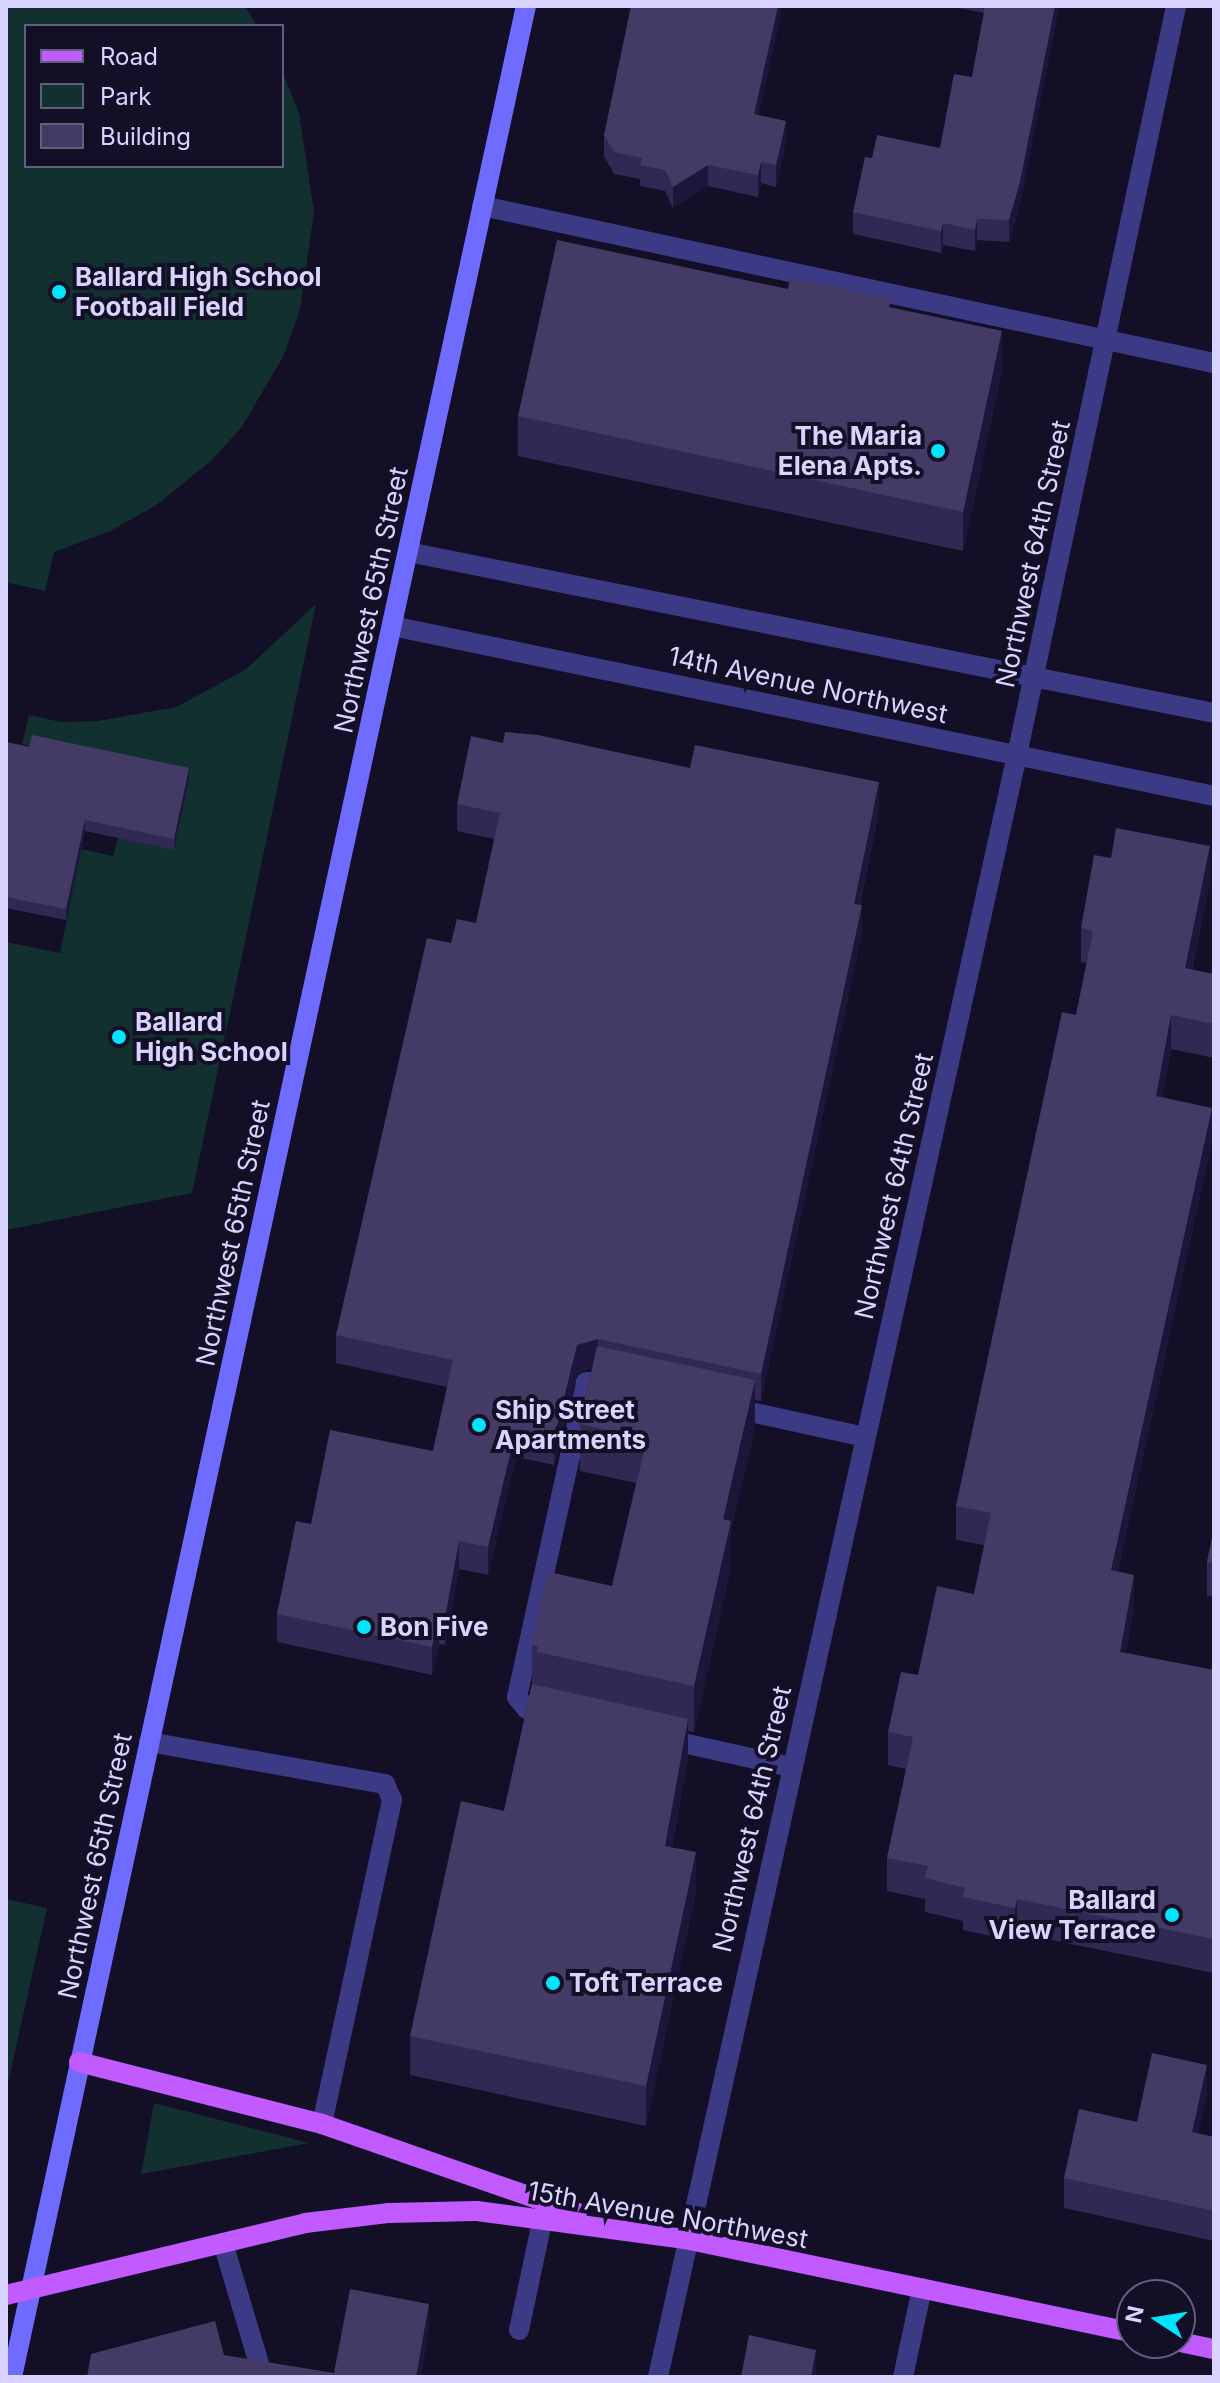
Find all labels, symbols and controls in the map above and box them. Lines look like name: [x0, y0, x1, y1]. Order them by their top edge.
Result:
legend: [24, 24, 284, 168]
text: Road: [100, 42, 158, 71]
text: Park: [100, 82, 151, 111]
text: Building: [100, 122, 191, 151]
place label: Ballard High School Football Field: [75, 261, 322, 322]
marker: Ballard High School Football Field: [50, 283, 68, 301]
street label: Northwest 64th Street: [989, 418, 1077, 690]
place label: The Maria Elena Apts.: [778, 420, 922, 482]
marker: The Maria Elena Apts.: [929, 442, 947, 460]
street label: Northwest 65th Street: [328, 464, 414, 736]
street label: 14th Avenue Northwest: [666, 640, 950, 730]
place label: Ballard High School: [135, 1006, 288, 1068]
marker: Ballard High School: [110, 1028, 128, 1046]
street label: Northwest 64th Street: [848, 1050, 940, 1322]
street label: Northwest 65th Street: [190, 1097, 276, 1369]
place label: Ship Street Apartments: [495, 1394, 646, 1456]
marker: Ship Street Apartments: [470, 1416, 488, 1434]
place label: Bon Five: [380, 1611, 488, 1643]
marker: Bon Five: [355, 1618, 373, 1636]
street label: Northwest 64th Street: [706, 1683, 798, 1955]
street label: Northwest 65th Street: [52, 1730, 138, 2002]
place label: Ballard View Terrace: [988, 1884, 1156, 1946]
marker: Ballard View Terrace: [1163, 1906, 1181, 1924]
place label: Toft Terrace: [569, 1967, 723, 1999]
marker: Toft Terrace: [544, 1974, 562, 1992]
street label: 15th Avenue Northwest: [526, 2175, 810, 2255]
north arrow: [1116, 2279, 1196, 2359]
text: N: [1120, 2304, 1149, 2325]

